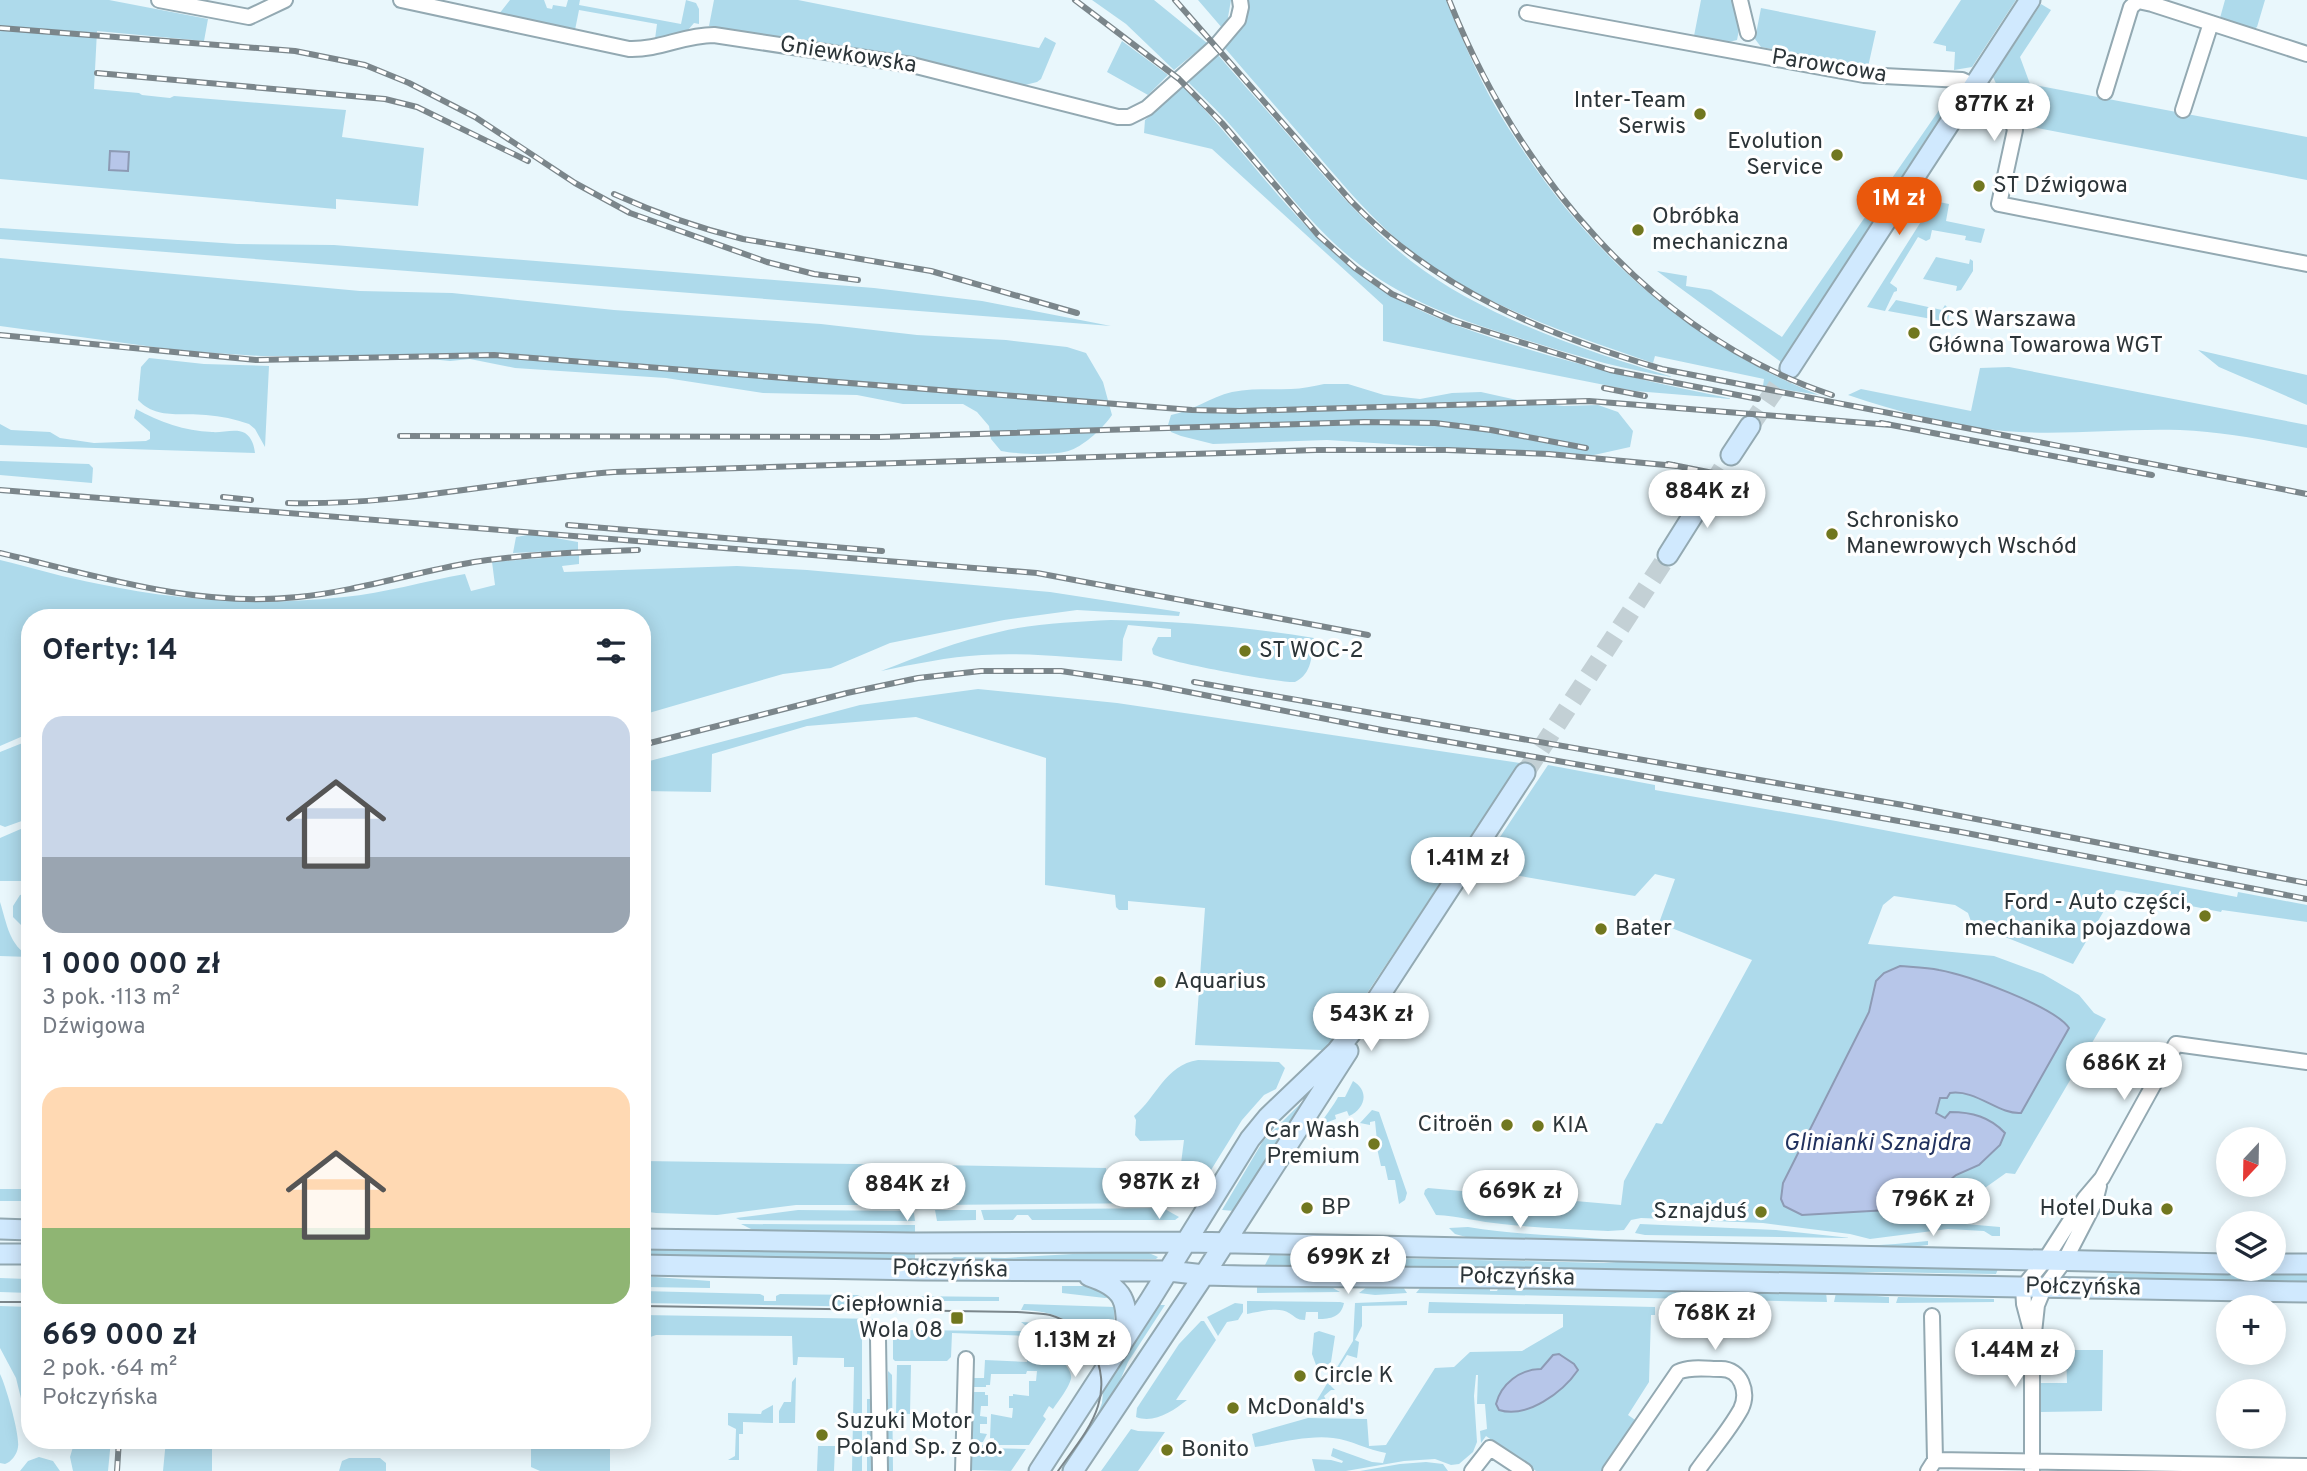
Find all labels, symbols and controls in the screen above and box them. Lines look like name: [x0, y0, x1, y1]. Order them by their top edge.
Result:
street label: Gniewkowska: [777, 31, 919, 81]
street label: Parowcowa: [1769, 44, 1889, 90]
pin: 877K zł: [1929, 83, 2059, 143]
place label: Inter-Team Serwis: [1574, 87, 1686, 142]
text: 877K zł: [1954, 91, 2034, 120]
marker: Inter-Team Serwis: [1692, 106, 1708, 122]
place label: Evolution Service: [1727, 128, 1823, 183]
marker: Evolution Service: [1829, 147, 1845, 163]
place label: ST Dźwigowa: [1993, 172, 2128, 201]
pin: 1M zł: [1850, 177, 1948, 237]
marker: ST Dźwigowa: [1971, 178, 1987, 194]
text: 1M zł: [1873, 185, 1925, 214]
place label: Obróbka mechaniczna: [1652, 203, 1788, 258]
marker: Obróbka mechaniczna: [1630, 222, 1646, 238]
place label: LCS Warszawa Główna Towarowa WGT: [1928, 306, 2163, 361]
marker: LCS Warszawa Główna Towarowa WGT: [1906, 325, 1922, 341]
pin: 884K zł: [1642, 470, 1772, 530]
text: 884K zł: [1665, 478, 1749, 507]
place label: Schronisko Manewrowych Wschód: [1846, 507, 2077, 562]
marker: Schronisko Manewrowych Wschód: [1824, 526, 1840, 542]
icon: filters: [592, 632, 630, 670]
text: Oferty: 14: [42, 633, 178, 670]
place label: ST WOC-2: [1259, 637, 1364, 666]
marker: ST WOC-2: [1237, 643, 1253, 659]
icon: home: [273, 761, 399, 887]
pin: 1.41M zł: [1396, 838, 1540, 897]
text: 1.41M zł: [1427, 845, 1509, 874]
place label: Ford - Auto części, mechanika pojazdowa: [1964, 889, 2191, 944]
marker: Ford - Auto części, mechanika pojazdowa: [2197, 908, 2213, 924]
place label: Bater: [1615, 915, 1672, 944]
marker: Bater: [1593, 921, 1609, 937]
text: 1 000 000 zł: [42, 947, 220, 984]
place label: Aquarius: [1174, 968, 1266, 997]
marker: Aquarius: [1152, 974, 1168, 990]
text: 3 pok. · 113 m²: [42, 984, 180, 1013]
pin: 543K zł: [1306, 993, 1436, 1053]
text: 543K zł: [1329, 1001, 1413, 1030]
text: Dźwigowa: [42, 1013, 145, 1042]
pin: 686K zł: [2059, 1042, 2189, 1102]
text: 686K zł: [2082, 1050, 2166, 1079]
place label: Citroën: [1418, 1111, 1493, 1140]
place label: KIA: [1552, 1112, 1589, 1141]
place label: Car Wash Premium: [1264, 1117, 1360, 1172]
marker: Citroën: [1499, 1117, 1515, 1133]
marker: KIA: [1530, 1118, 1546, 1134]
north arrow: [2216, 1127, 2286, 1197]
map controls: [2216, 1127, 2286, 1449]
water label: Glinianki Sznajdra: [1783, 1129, 1971, 1159]
icon: home: [273, 1132, 399, 1258]
marker: Car Wash Premium: [1366, 1136, 1382, 1152]
pin: 987K zł: [1094, 1162, 1224, 1221]
pin: 884K zł: [842, 1164, 972, 1223]
text: 987K zł: [1118, 1169, 1200, 1198]
pin: 669K zł: [1455, 1170, 1585, 1230]
text: 884K zł: [865, 1171, 949, 1200]
text: 669K zł: [1478, 1178, 1562, 1207]
pin: 796K zł: [1868, 1178, 1998, 1238]
text: 796K zł: [1892, 1186, 1974, 1215]
place label: BP: [1321, 1194, 1350, 1223]
place label: Hotel Duka: [2040, 1195, 2153, 1224]
place label: Sznajduś: [1653, 1198, 1747, 1227]
marker: BP: [1299, 1200, 1315, 1216]
marker: Hotel Duka: [2159, 1201, 2175, 1217]
marker: Sznajduś: [1753, 1204, 1769, 1220]
button: layers: [2216, 1211, 2286, 1281]
pin: 699K zł: [1283, 1236, 1413, 1296]
text: 699K zł: [1306, 1244, 1390, 1273]
street label: Połczyńska: [892, 1254, 1008, 1286]
street label: Połczyńska: [1459, 1262, 1575, 1294]
street label: Połczyńska: [2025, 1272, 2141, 1304]
place label: Ciepłownia Wola 08: [831, 1291, 943, 1346]
pin: 768K zł: [1650, 1292, 1780, 1352]
button: +: [2216, 1295, 2286, 1365]
text: 768K zł: [1675, 1300, 1755, 1329]
marker: Ciepłownia Wola 08: [949, 1310, 965, 1326]
text: 669 000 zł: [42, 1318, 197, 1355]
pin: 1.13M zł: [1003, 1320, 1147, 1379]
text: 1.13M zł: [1034, 1327, 1116, 1356]
pin: 1.44M zł: [1943, 1330, 2087, 1389]
text: 1.44M zł: [1971, 1337, 2059, 1366]
text: 2 pok. · 64 m²: [42, 1355, 177, 1384]
place label: Circle K: [1314, 1362, 1394, 1391]
marker: Circle K: [1292, 1368, 1308, 1384]
button: −: [2216, 1379, 2286, 1449]
text: Połczyńska: [42, 1384, 158, 1413]
place label: McDonald's: [1247, 1394, 1365, 1423]
marker: McDonald's: [1225, 1400, 1241, 1416]
place label: Suzuki Motor Poland Sp. z o.o.: [836, 1408, 1003, 1463]
marker: Suzuki Motor Poland Sp. z o.o.: [814, 1427, 830, 1443]
place label: Bonito: [1181, 1436, 1249, 1465]
marker: Bonito: [1159, 1442, 1175, 1458]

